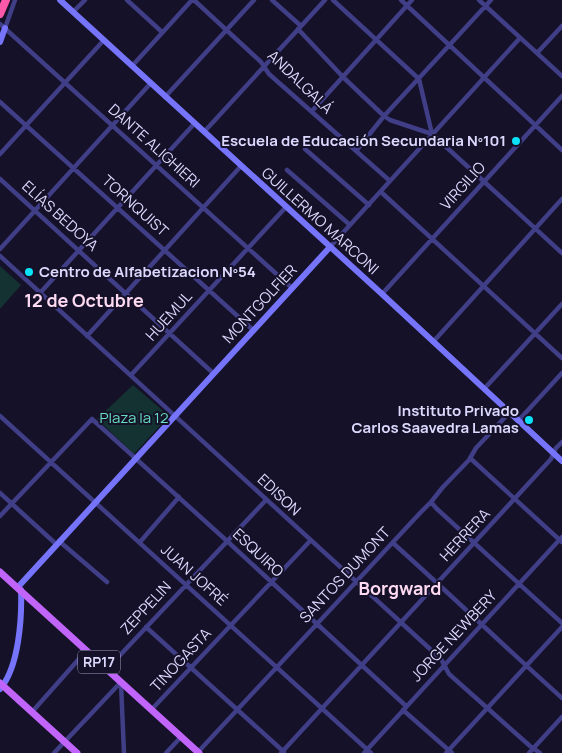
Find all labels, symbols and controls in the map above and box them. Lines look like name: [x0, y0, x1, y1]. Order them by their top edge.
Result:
street label: ANDALGALÁ: [263, 45, 338, 118]
street label: DANTE ALIGHIERI: [104, 99, 205, 192]
place label: Escuela de Educación Secundaria Nº101: [221, 130, 506, 151]
marker: Escuela de Educación Secundaria Nº101: [510, 135, 522, 147]
street label: VIRGILIO: [435, 157, 490, 214]
street label: GUILLERMO MARCONI: [257, 162, 384, 279]
street label: TORNQUIST: [98, 170, 173, 241]
street label: ELÍAS BEDOYA: [18, 176, 103, 256]
street label: MONTGOLFIER: [218, 260, 302, 348]
place label: Centro de Alfabetizacion Nº54: [39, 261, 256, 282]
marker: Centro de Alfabetizacion Nº54: [23, 266, 35, 278]
street label: HUEMUL: [141, 286, 197, 345]
district label: 12 de Octubre: [24, 288, 144, 312]
place label: Instituto Privado Carlos Saavedra Lamas: [351, 400, 519, 438]
park label: Plaza la 12: [100, 407, 168, 428]
marker: Instituto Privado Carlos Saavedra Lamas: [523, 414, 535, 426]
street label: EDISON: [253, 469, 306, 520]
street label: HERRERA: [435, 503, 495, 566]
street label: SANTOS DUMONT: [295, 522, 395, 627]
street label: ESQUIRO: [228, 524, 288, 582]
street label: JUAN JOFRÉ: [156, 539, 232, 610]
street label: ZEPPELIN: [115, 576, 176, 639]
district label: Borgward: [359, 576, 441, 600]
street label: JORGE NEWBERY: [406, 585, 502, 686]
street label: TINOGASTA: [146, 623, 216, 696]
road number: RP17: [78, 650, 120, 674]

